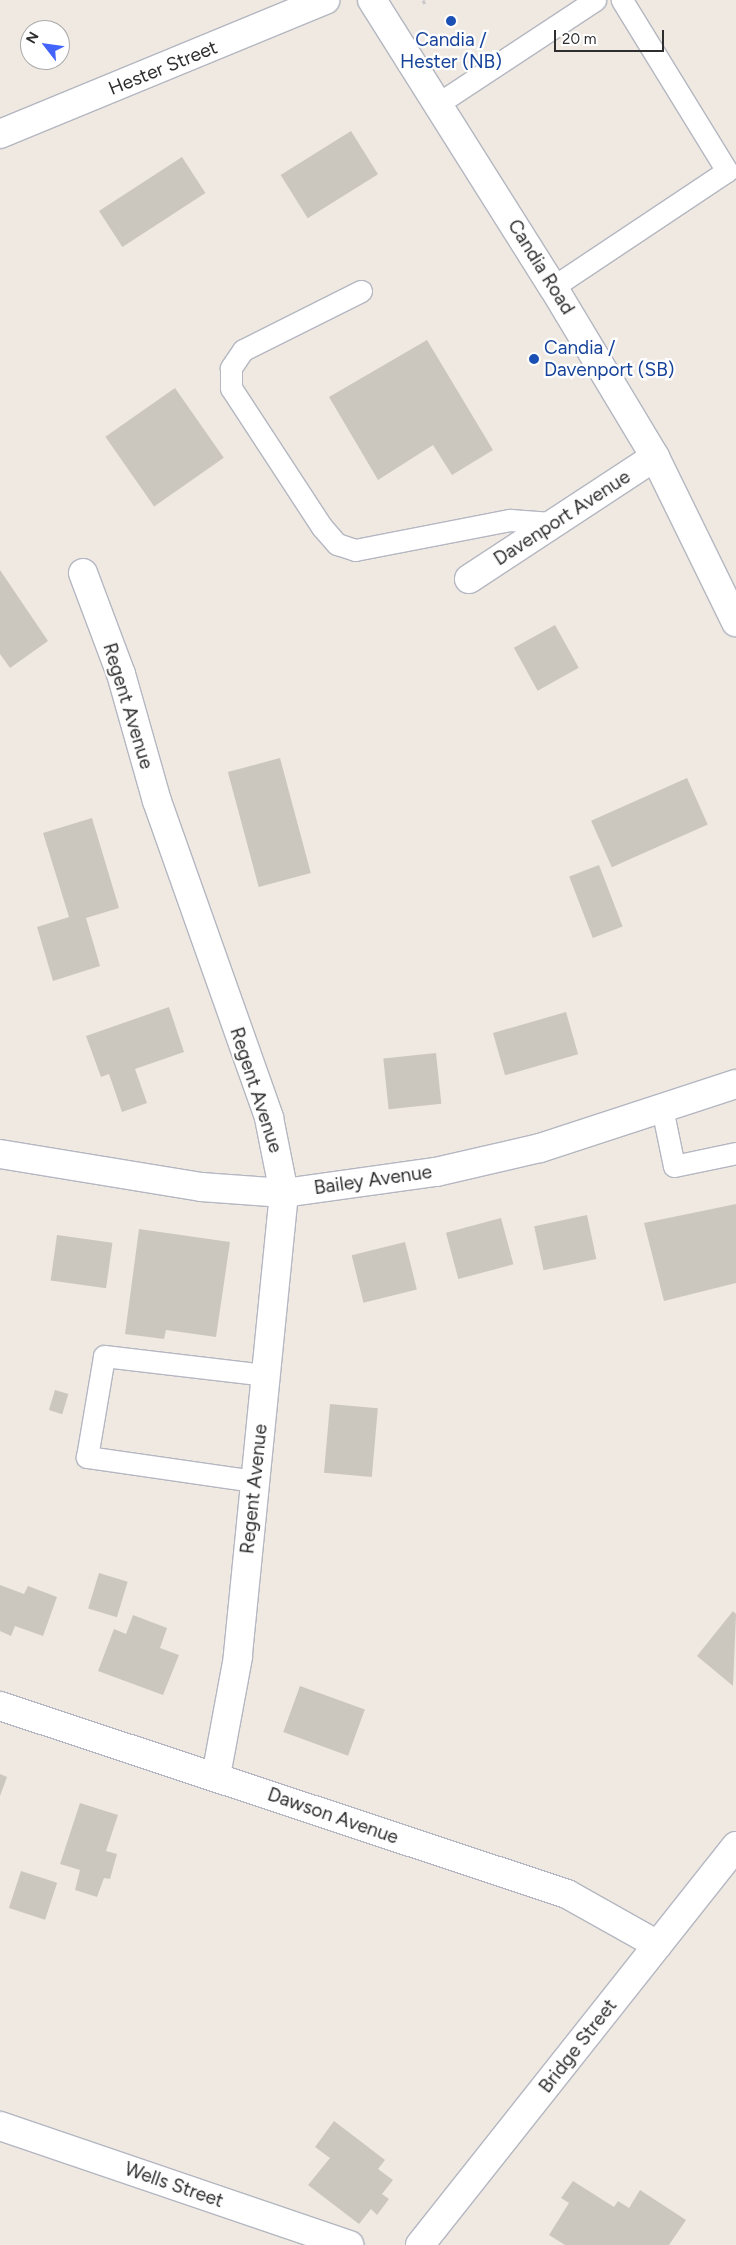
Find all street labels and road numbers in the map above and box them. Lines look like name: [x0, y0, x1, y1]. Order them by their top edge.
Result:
street label: Hester Street: [105, 36, 221, 100]
street label: Candia Road: [503, 215, 579, 319]
street label: Davenport Avenue: [490, 465, 634, 571]
street label: Regent Avenue: [98, 640, 158, 772]
street label: Regent Avenue: [225, 1024, 287, 1156]
street label: Bailey Avenue: [313, 1160, 433, 1200]
street label: Regent Avenue: [236, 1423, 272, 1555]
street label: Dawson Avenue: [265, 1783, 401, 1849]
street label: Bridge Street: [534, 1994, 622, 2098]
street label: Wells Street: [122, 2157, 226, 2213]

